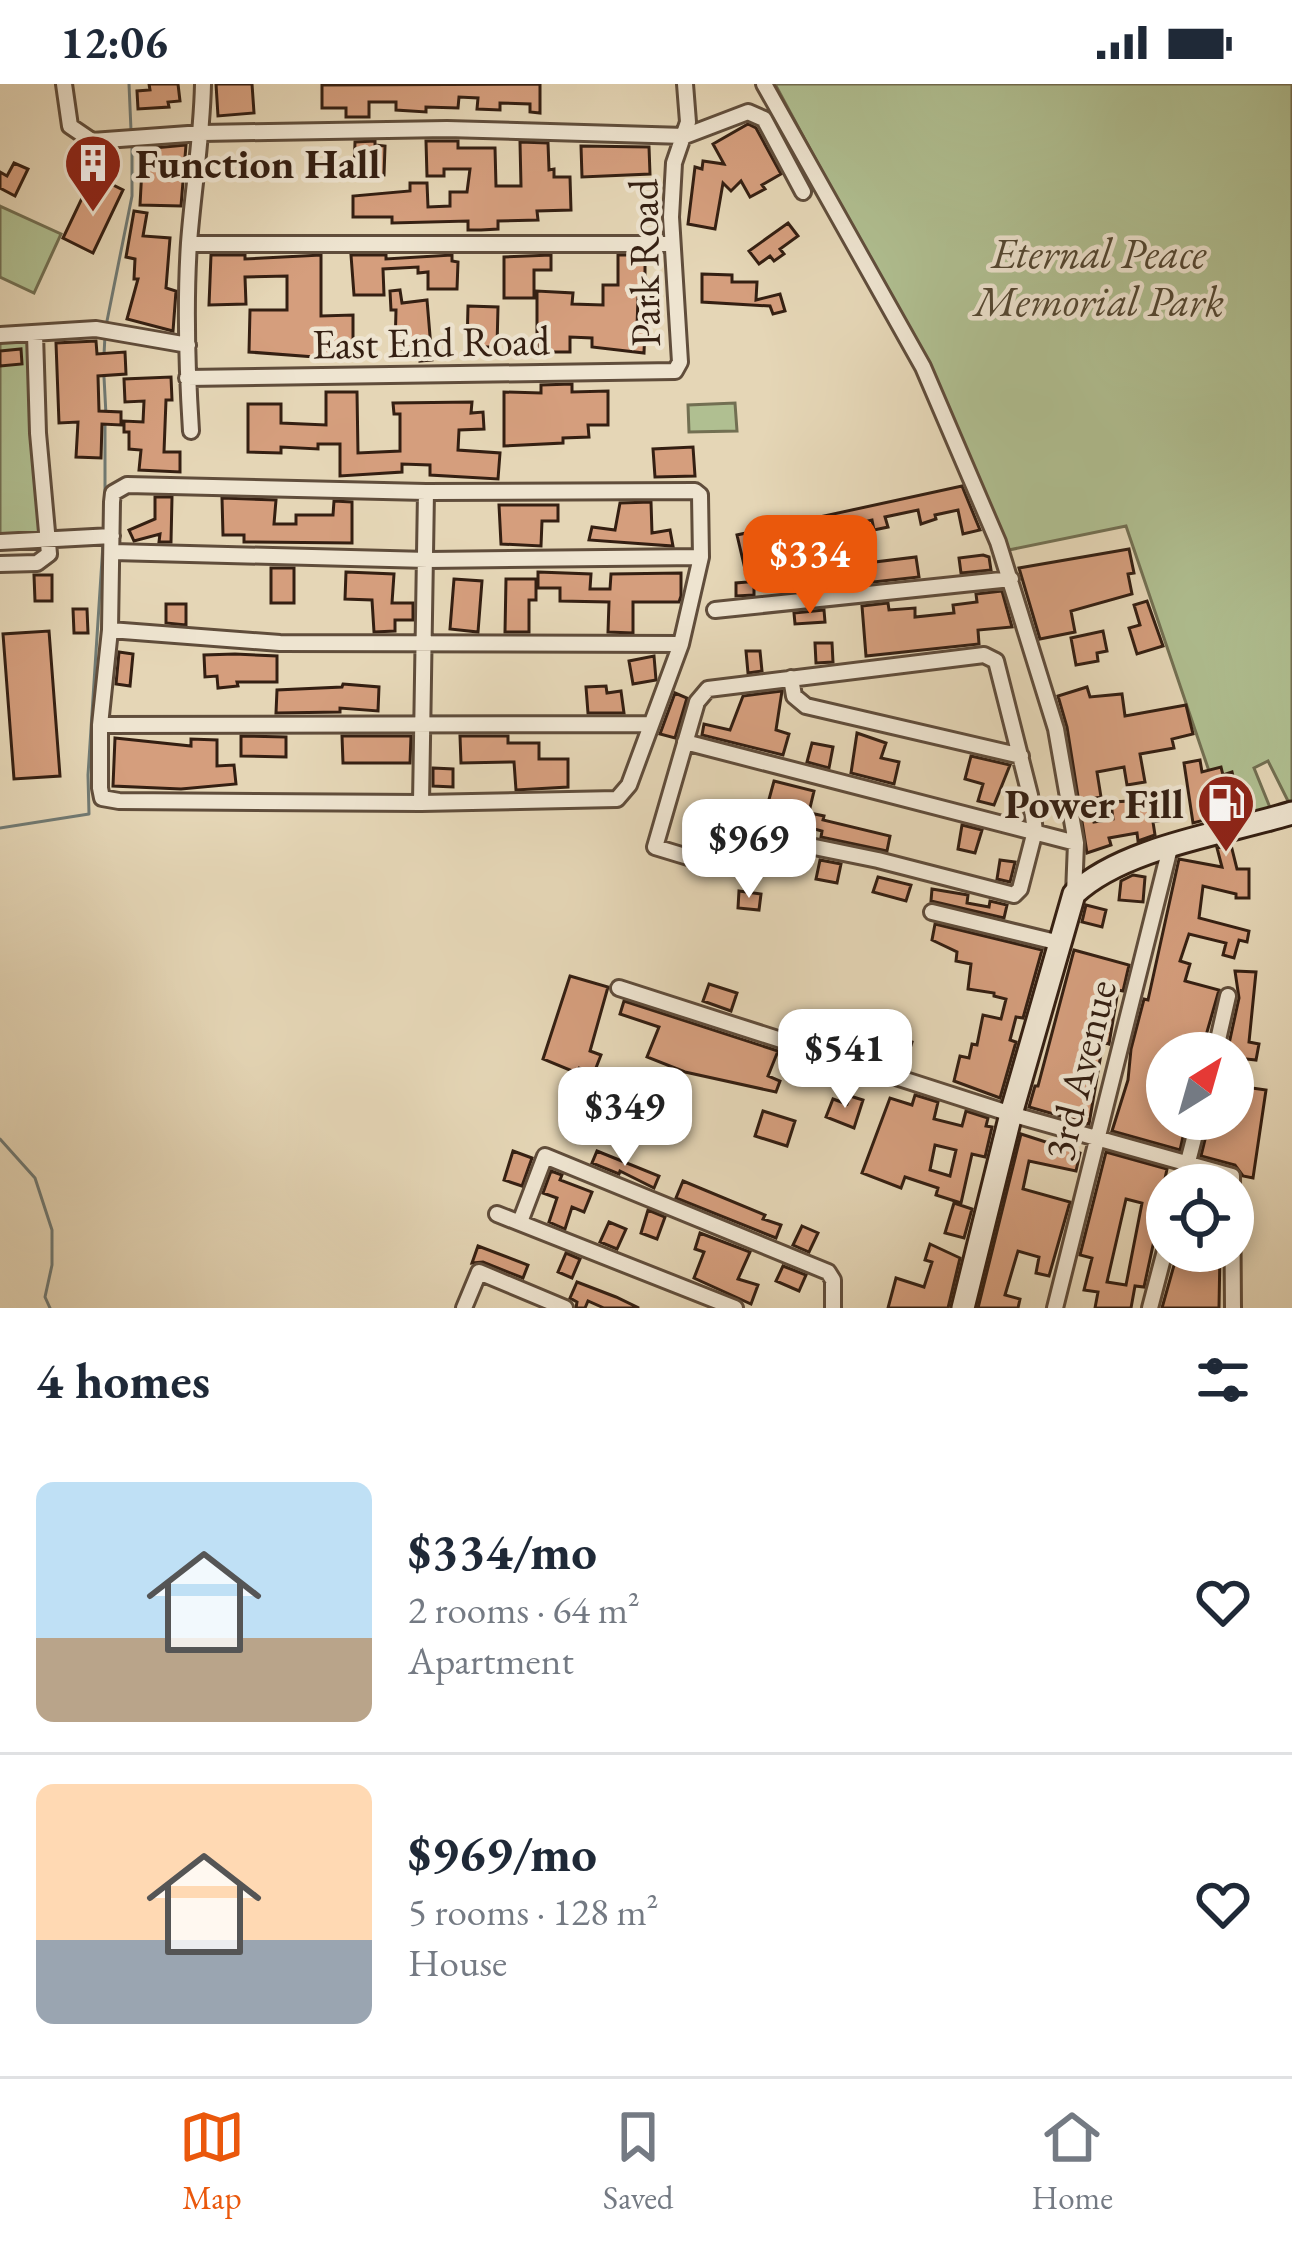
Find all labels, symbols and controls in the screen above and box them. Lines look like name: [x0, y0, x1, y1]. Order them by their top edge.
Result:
text: 12:06: [60, 13, 168, 71]
building icon: Function Hall: [62, 132, 124, 214]
place label: Function Hall: [135, 136, 380, 191]
street label: Park Road: [615, 178, 673, 347]
park label: Eternal Peace Memorial Park: [971, 226, 1224, 329]
street label: East End Road: [312, 312, 551, 372]
pin: $334: [739, 515, 881, 617]
text: $334: [770, 528, 850, 579]
fuel station icon: Power Fill: [1195, 772, 1257, 854]
place label: Power Fill: [1004, 776, 1184, 831]
pin: $969: [678, 799, 820, 901]
text: $969: [709, 812, 789, 863]
street label: 3rd Avenue: [1031, 974, 1129, 1166]
pin: $541: [774, 1009, 916, 1111]
text: $541: [805, 1022, 885, 1073]
north arrow: [1146, 1032, 1254, 1140]
map controls: [1146, 1032, 1254, 1272]
pin: $349: [554, 1067, 696, 1169]
text: $349: [585, 1080, 665, 1131]
button: locate: [1146, 1164, 1254, 1272]
text: 4 homes: [36, 1347, 210, 1413]
icon: filters: [1190, 1347, 1256, 1413]
text: $334/mo: [408, 1518, 597, 1584]
icon: home: [132, 1530, 276, 1674]
icon: heart: [1190, 1569, 1256, 1635]
text: 2 rooms · 64 m²: [408, 1584, 640, 1635]
text: Apartment: [408, 1635, 574, 1686]
text: $969/mo: [408, 1820, 597, 1886]
icon: home: [132, 1832, 276, 1976]
icon: heart: [1190, 1871, 1256, 1937]
text: 5 rooms · 128 m²: [408, 1886, 659, 1937]
text: House: [408, 1937, 507, 1988]
tab: Map: [179, 2104, 245, 2219]
tab: Saved: [603, 2104, 674, 2219]
tab: Home: [1031, 2104, 1113, 2219]

